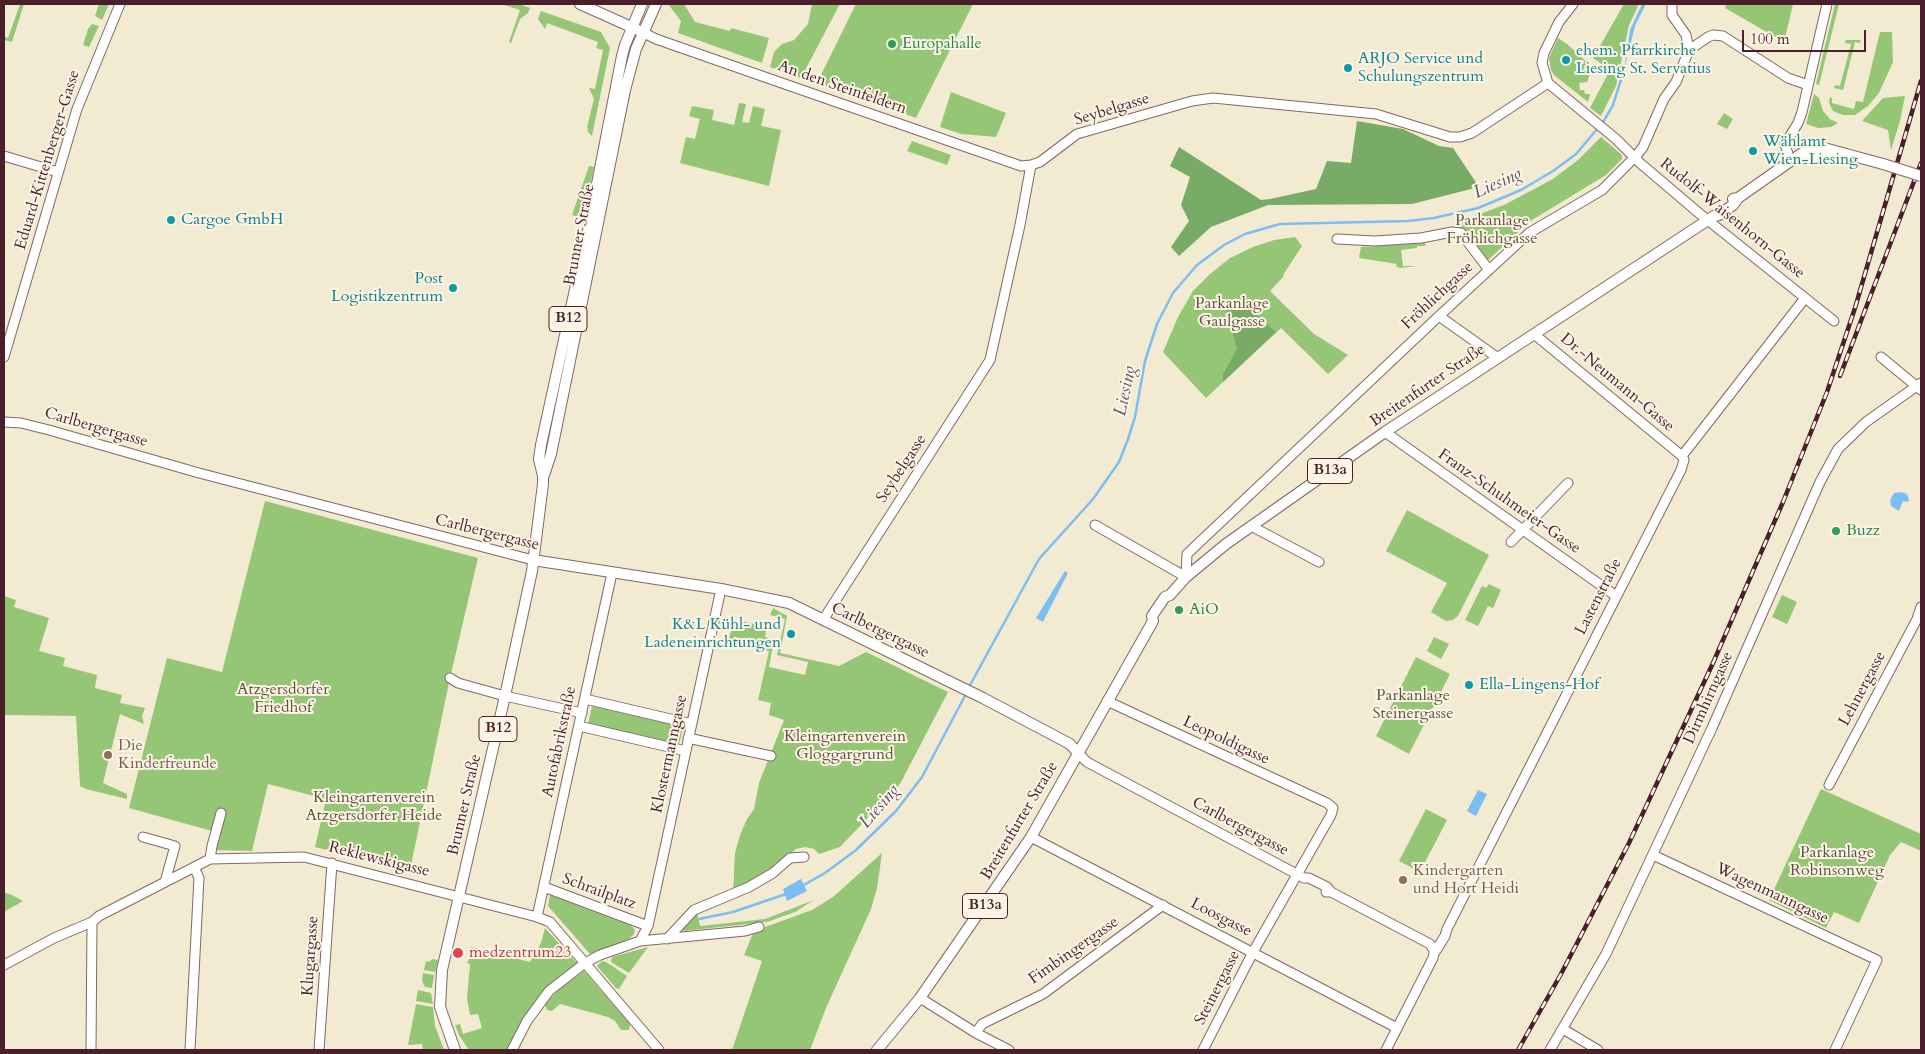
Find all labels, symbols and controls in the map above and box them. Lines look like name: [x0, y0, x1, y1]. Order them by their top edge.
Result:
scale bar: [1745, 20, 1869, 52]
text: 100 m: [1750, 29, 1790, 49]
place label: Europahalle: [902, 34, 982, 54]
marker: Europahalle: [886, 38, 898, 50]
place label: ehem. Pfarrkirche Liesing St. Servatius: [1576, 41, 1711, 79]
place label: ARJO Service und Schulungszentrum: [1358, 49, 1484, 87]
marker: ehem. Pfarrkirche Liesing St. Servatius: [1560, 54, 1572, 66]
street label: An den Steinfeldern: [775, 57, 909, 119]
marker: ARJO Service und Schulungszentrum: [1342, 62, 1354, 74]
street label: Eduard-Kittenberger-Gasse: [11, 68, 85, 252]
street label: Seybelgasse: [1072, 89, 1152, 131]
place label: Wählamt Wien-Liesing: [1763, 132, 1858, 170]
marker: Wählamt Wien-Liesing: [1747, 145, 1759, 157]
street label: Rudolf-Waisenhorn-Gasse: [1656, 155, 1808, 283]
water label: Liesing: [1470, 164, 1526, 204]
street label: Brunner Straße: [561, 182, 599, 288]
place label: Cargoe GmbH: [181, 210, 283, 230]
park label: Parkanlage Fröhlichgasse: [1447, 211, 1537, 249]
marker: Cargoe GmbH: [165, 214, 177, 226]
street label: Fröhlichgasse: [1398, 258, 1478, 334]
place label: Post Logistikzentrum: [331, 269, 443, 307]
marker: Post Logistikzentrum: [447, 282, 459, 294]
park label: Parkanlage Gaulgasse: [1195, 294, 1269, 332]
road number: B12: [549, 306, 587, 332]
street label: Dr.-Neumann-Gasse: [1556, 330, 1678, 436]
street label: Breitenfurter Straße: [1367, 340, 1489, 432]
water label: Liesing: [1110, 364, 1142, 418]
street label: Carlbergergasse: [42, 404, 150, 452]
street label: Seybelgasse: [873, 431, 931, 507]
street label: Franz-Schuhmeier-Gasse: [1434, 445, 1584, 559]
road number: B13a: [1308, 458, 1352, 484]
street label: Carlbergergasse: [433, 511, 541, 555]
place label: Buzz: [1846, 521, 1880, 541]
marker: Buzz: [1830, 525, 1842, 537]
street label: Lastenstraße: [1572, 556, 1626, 638]
street label: Carlbergergasse: [828, 599, 932, 663]
place label: AiO: [1189, 600, 1219, 620]
marker: AiO: [1173, 604, 1185, 616]
place label: K&L Kühl- und Ladeneinrichtungen: [644, 615, 781, 653]
marker: K&L Kühl- und Ladeneinrichtungen: [785, 628, 797, 640]
street label: Lehnergasse: [1835, 648, 1891, 730]
street label: Dirmhirngasse: [1680, 649, 1738, 747]
place label: Ella-Lingens-Hof: [1479, 675, 1599, 695]
marker: Ella-Lingens-Hof: [1463, 679, 1475, 691]
park label: Atzgersdorfer Friedhof: [237, 680, 329, 718]
street label: Autofabrikstraße: [539, 685, 581, 799]
park label: Parkanlage Steinergasse: [1373, 686, 1453, 724]
street label: Klostermanngasse: [648, 693, 692, 815]
street label: Leopoldigasse: [1179, 713, 1273, 769]
road number: B12: [479, 716, 517, 742]
park label: Kleingartenverein Gloggargrund: [784, 727, 906, 765]
place label: Die Kinderfreunde: [118, 736, 217, 774]
marker: Die Kinderfreunde: [102, 749, 114, 761]
street label: Brunner Straße: [444, 752, 486, 858]
street label: Breitenfurter Straße: [977, 758, 1063, 884]
water label: Liesing: [855, 781, 905, 833]
park label: Kleingartenverein Atzgersdorfer Heide: [305, 788, 443, 826]
street label: Carlbergergasse: [1188, 793, 1292, 861]
street label: Reklewskigasse: [327, 838, 431, 882]
park label: Parkanlage Robinsonweg: [1790, 843, 1884, 881]
street label: Wagenmanngasse: [1712, 859, 1832, 929]
place label: Kindergarten und Hort Heidi: [1413, 861, 1519, 899]
street label: Schrailplatz: [559, 870, 639, 914]
marker: Kindergarten und Hort Heidi: [1397, 874, 1409, 886]
road number: B13a: [962, 894, 1008, 918]
street label: Loosgasse: [1187, 894, 1255, 942]
street label: Fimbingergasse: [1025, 913, 1123, 989]
street label: Klugargasse: [299, 915, 323, 997]
place label: medzentrum23: [469, 943, 571, 963]
marker: medzentrum23: [451, 946, 465, 960]
street label: Steinergasse: [1191, 948, 1245, 1028]

